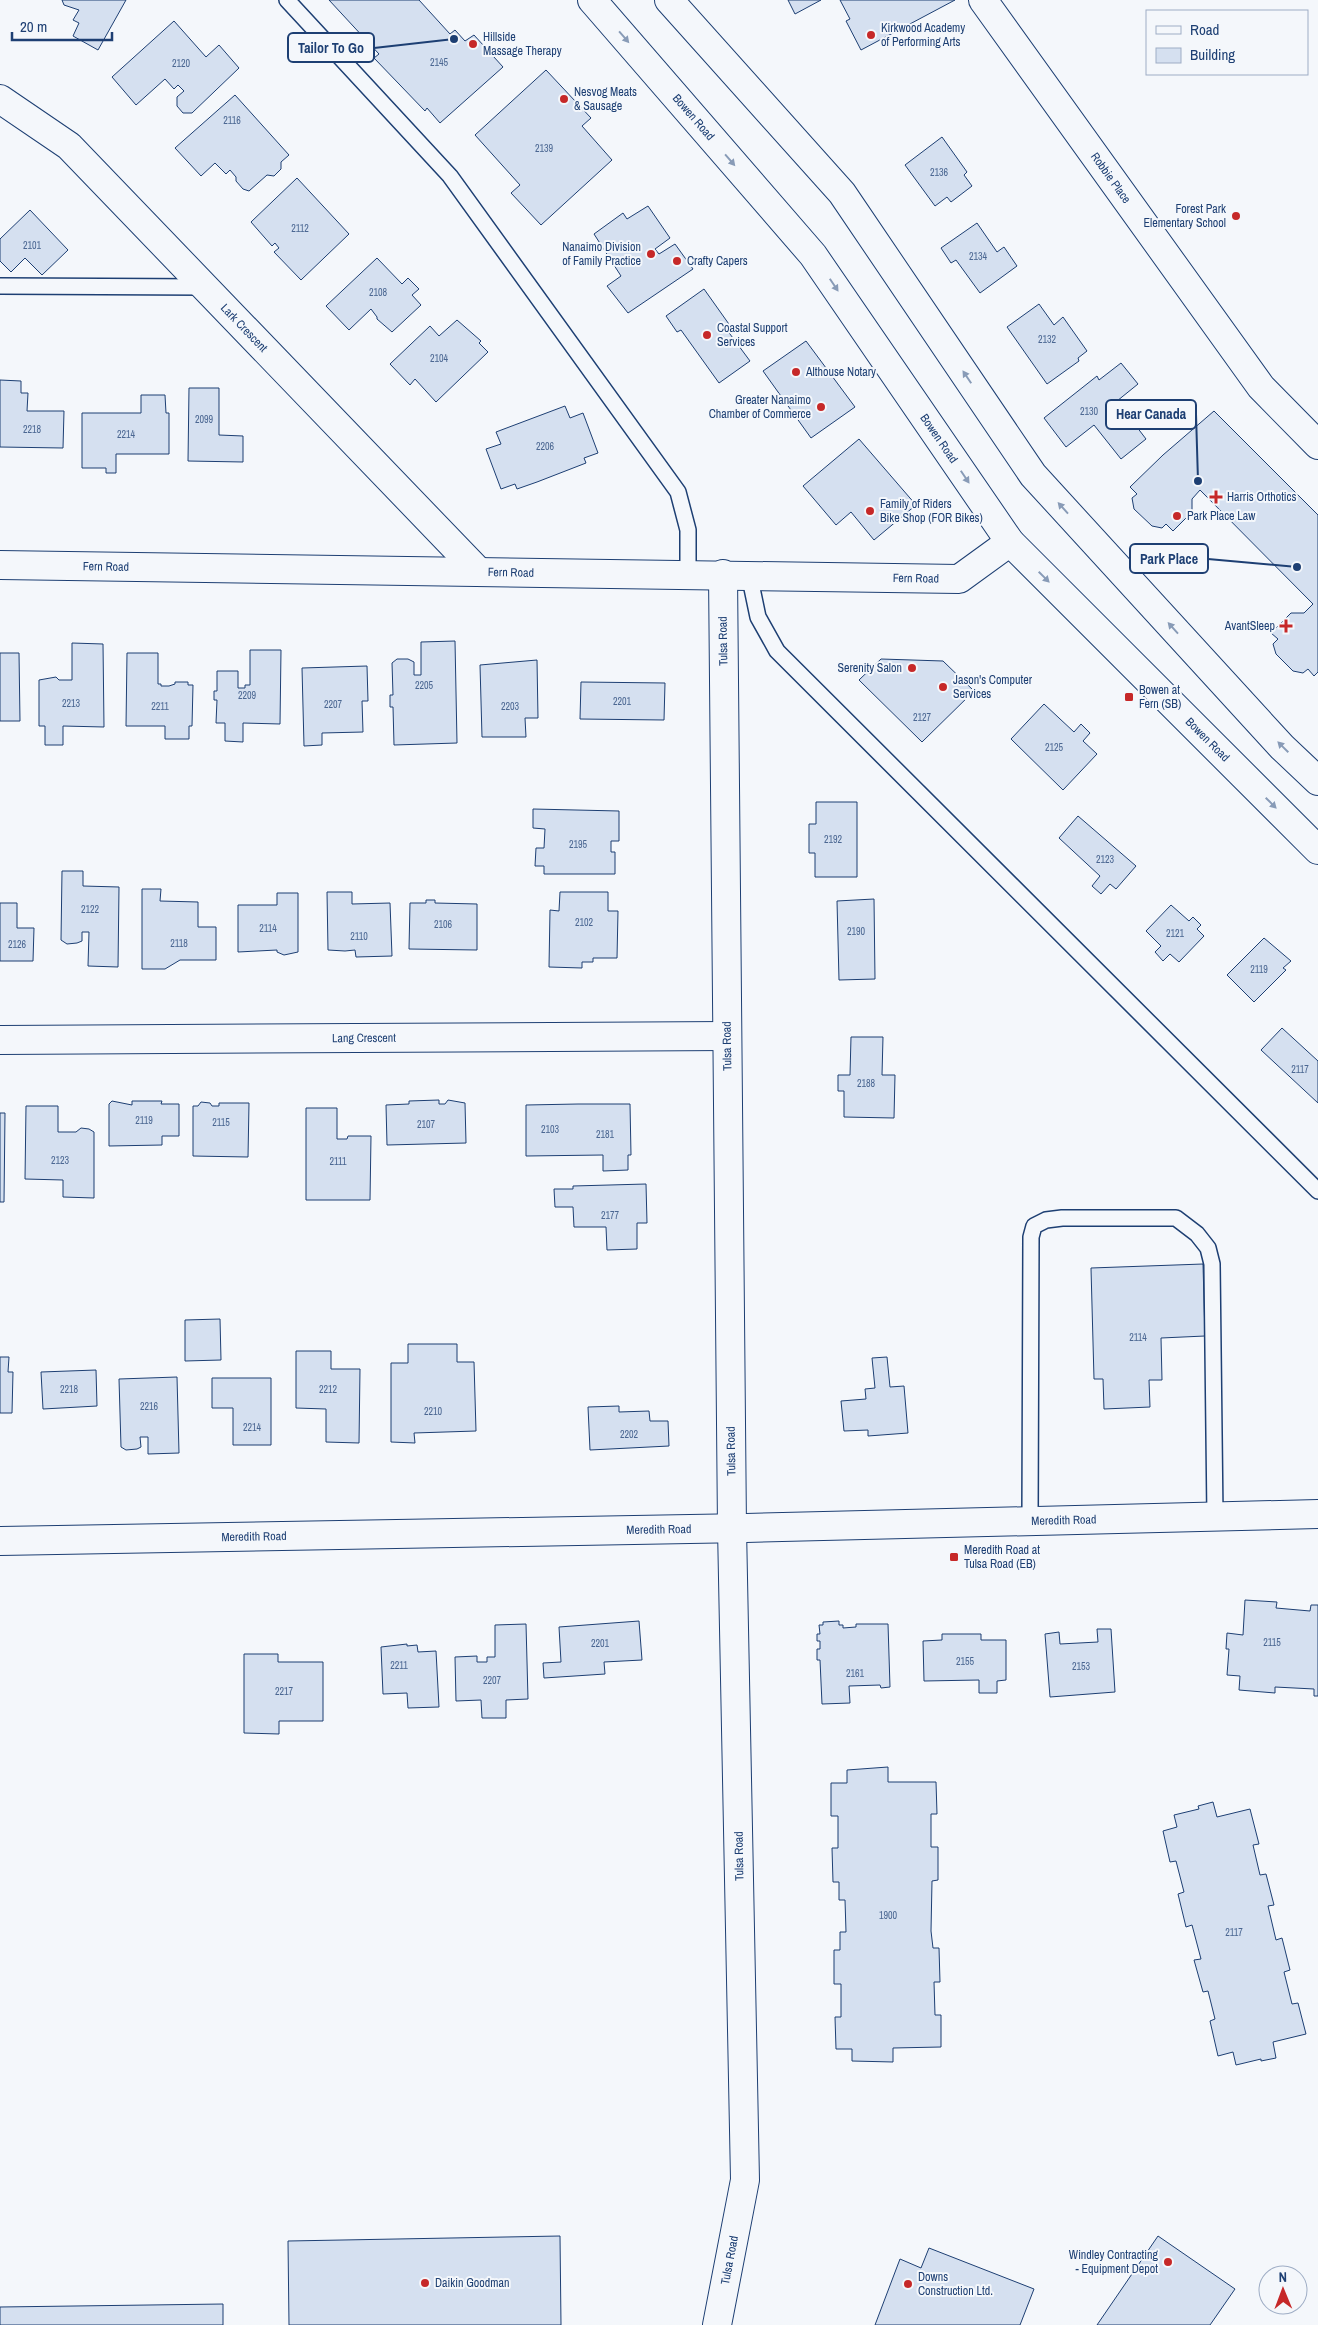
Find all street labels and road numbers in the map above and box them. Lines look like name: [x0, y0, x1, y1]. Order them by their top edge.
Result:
street label: Bowen Road: [669, 91, 718, 144]
street label: Robbie Place: [1087, 149, 1135, 207]
street label: Lark Crescent: [217, 300, 271, 356]
street label: Bowen Road: [916, 411, 962, 466]
street label: Fern Road: [83, 558, 129, 575]
street label: Fern Road: [488, 564, 534, 581]
street label: Fern Road: [893, 570, 939, 587]
street label: Tulsa Road: [715, 616, 731, 666]
street label: Bowen Road: [1182, 714, 1233, 765]
street label: Tulsa Road: [719, 1021, 735, 1071]
street label: Lang Crescent: [332, 1030, 396, 1046]
street label: Tulsa Road: [723, 1426, 739, 1476]
street label: Meredith Road: [1031, 1511, 1097, 1529]
street label: Meredith Road: [626, 1521, 692, 1538]
street label: Meredith Road: [221, 1528, 287, 1545]
street label: Tulsa Road: [731, 1831, 747, 1881]
street label: Tulsa Road: [717, 2234, 742, 2286]

